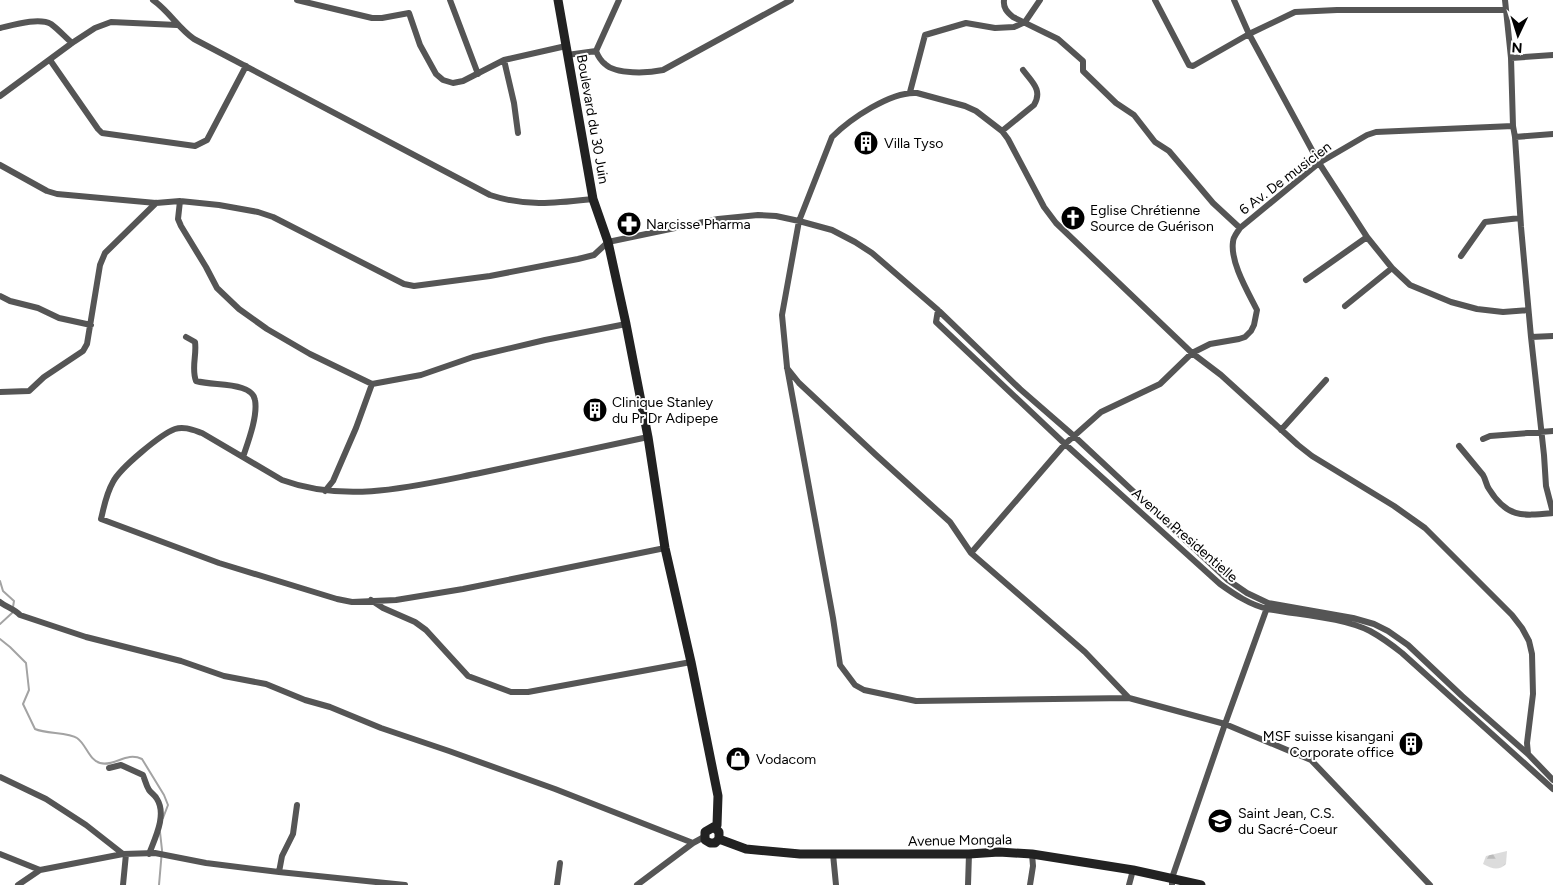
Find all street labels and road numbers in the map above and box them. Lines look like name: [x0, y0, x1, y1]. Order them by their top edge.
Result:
street label: Boulevard du 30 Juin: [573, 53, 612, 185]
street label: 6 Av. De musicien: [1236, 138, 1335, 219]
street label: Avenue Presidentielle: [1128, 485, 1241, 586]
street label: Avenue Mongala: [908, 831, 1012, 850]

